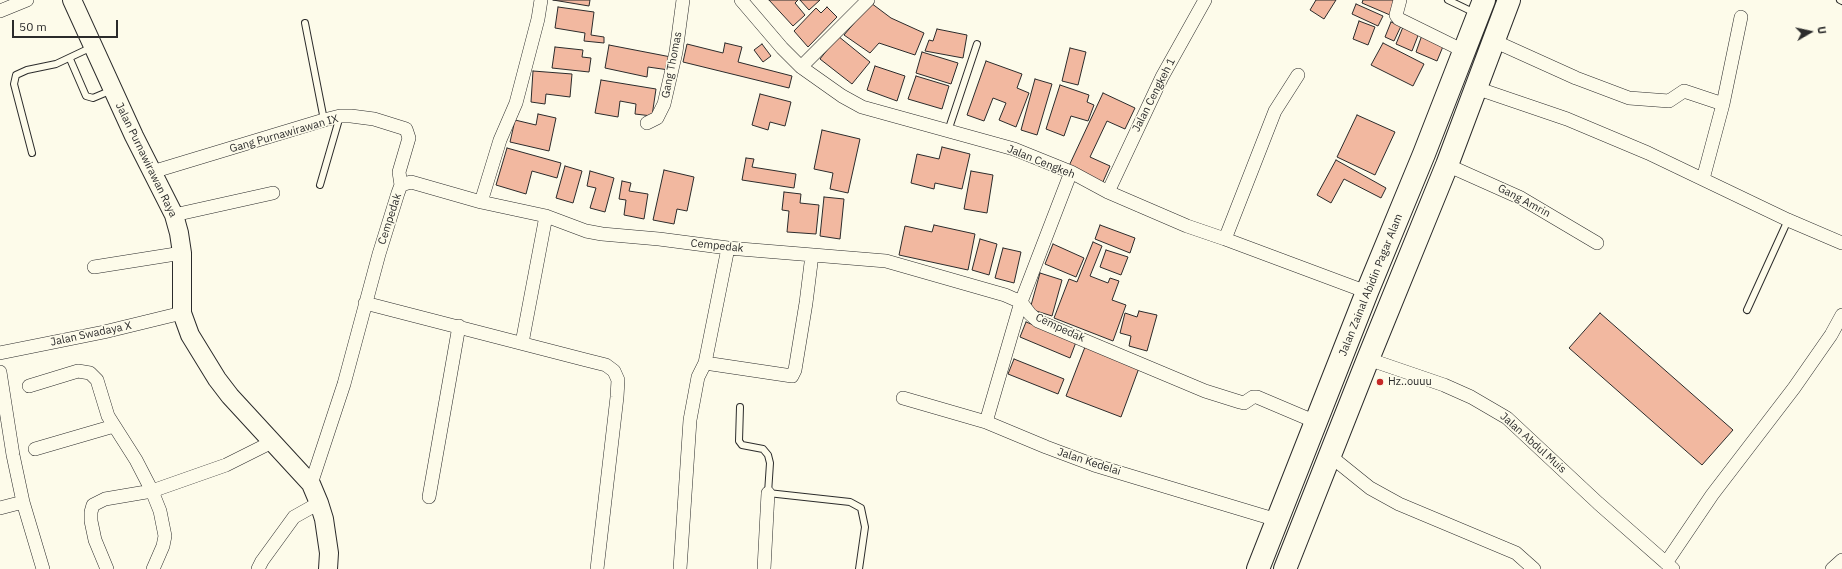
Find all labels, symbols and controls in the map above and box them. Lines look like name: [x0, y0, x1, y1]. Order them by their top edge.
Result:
scale bar: [14, 12, 120, 38]
north arrow: [1790, 12, 1830, 52]
text: 50 m: [19, 19, 47, 34]
text: U: [1814, 25, 1829, 35]
street label: Gang Thomas: [659, 31, 685, 99]
street label: Jalan Cengkeh 1: [1130, 56, 1178, 134]
street label: Jalan Purnawirawan Raya: [112, 100, 180, 220]
street label: Gang Purnawirawan IX: [228, 112, 340, 156]
street label: Jalan Cengkeh: [1005, 142, 1077, 182]
street label: Gang Amrin: [1495, 182, 1553, 220]
street label: Cempedak: [376, 192, 404, 246]
street label: Jalan Zainal Abidin Pagar Alam: [1336, 212, 1406, 358]
street label: Cempedak: [690, 237, 744, 255]
street label: Cempedak: [1033, 311, 1087, 345]
street label: Jalan Swadaya X: [49, 319, 133, 349]
place label: Hz..ouuu: [1388, 375, 1432, 389]
marker: Hz..ouuu: [1375, 377, 1385, 387]
street label: Jalan Abdul Muis: [1497, 410, 1569, 476]
street label: Jalan Kedelai: [1056, 446, 1122, 478]

